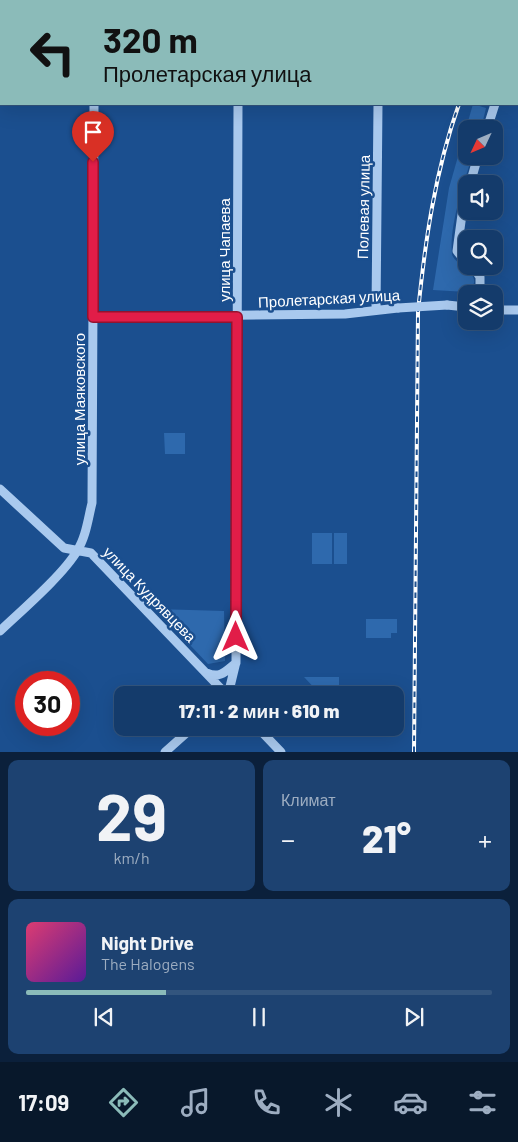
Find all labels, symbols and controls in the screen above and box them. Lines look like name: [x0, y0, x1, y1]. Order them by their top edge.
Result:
text: 320 m: [103, 18, 198, 60]
icon: left: [20, 20, 85, 85]
text: Пролетарская улица: [103, 60, 312, 86]
pin: [72, 111, 114, 162]
icon: arrive: [79, 118, 107, 146]
north arrow: [458, 120, 502, 165]
map controls: [458, 120, 503, 330]
street label: Полевая улица: [353, 154, 373, 259]
button: sound: [458, 175, 503, 220]
street label: улица Чапаева: [215, 198, 233, 302]
button: search: [458, 230, 503, 275]
street label: Пролетарская улица: [258, 285, 401, 311]
button: layers: [458, 285, 503, 330]
street label: улица Маяковского: [70, 333, 88, 465]
street label: улица Кудрявцева: [100, 542, 201, 646]
position arrow: [209, 610, 261, 662]
speed limit sign: 30: [15, 671, 80, 736]
text: 17:11 · 2 мин · 610 m: [179, 699, 340, 722]
text: 29: [96, 776, 167, 854]
text: Климат: [281, 790, 335, 809]
text: 21°: [362, 815, 411, 861]
text: −: [281, 822, 295, 856]
text: +: [478, 822, 492, 856]
text: km/h: [113, 848, 150, 867]
text: Night Drive: [101, 931, 194, 954]
text: The Halogens: [101, 954, 195, 973]
icon: previous: [90, 1003, 118, 1031]
icon: pause: [245, 1003, 273, 1031]
icon: next: [400, 1003, 428, 1031]
icon: directions: [106, 1085, 141, 1120]
icon: music: [178, 1085, 213, 1120]
icon: phone: [249, 1085, 284, 1120]
icon: climate: [321, 1085, 356, 1120]
icon: car: [393, 1085, 428, 1120]
icon: filters: [465, 1085, 500, 1120]
text: 17:09: [18, 1089, 69, 1115]

